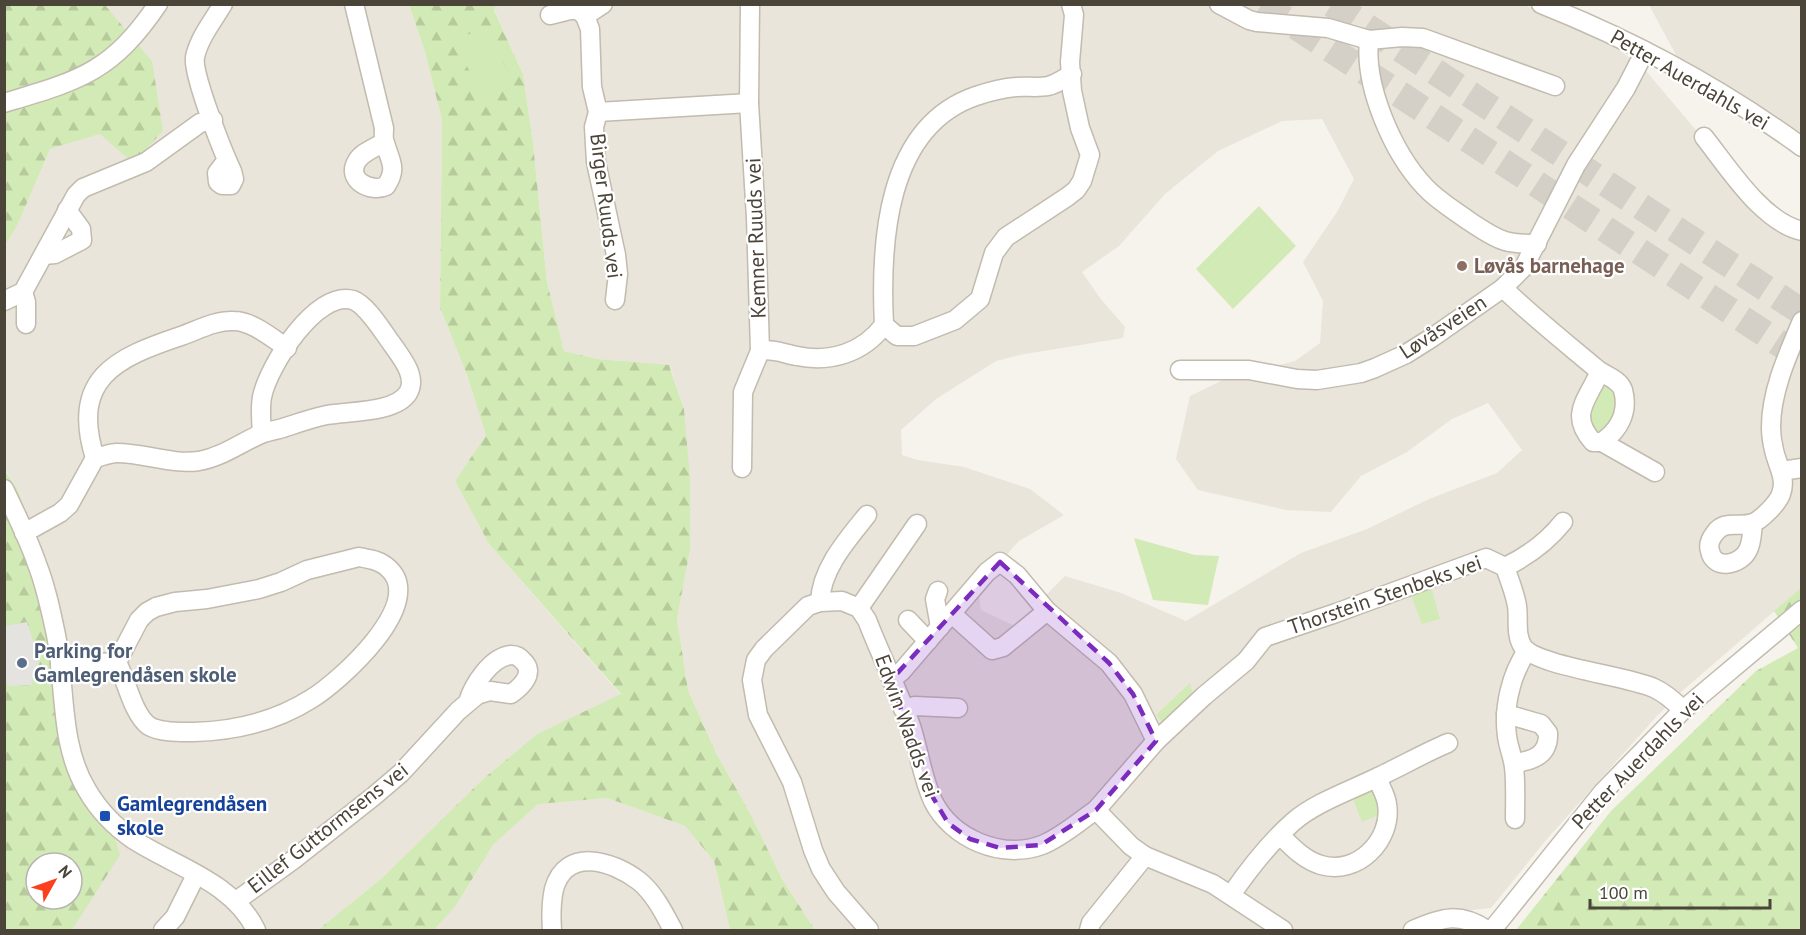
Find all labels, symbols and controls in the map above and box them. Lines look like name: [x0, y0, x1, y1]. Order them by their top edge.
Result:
street label: Petter Auerdahls vei: [1606, 23, 1775, 136]
street label: Birger Ruuds vei: [584, 132, 629, 280]
street label: Kemner Ruuds vei: [739, 157, 772, 319]
place label: Løvås barnehage: [1474, 252, 1625, 279]
marker: Løvås barnehage: [1455, 259, 1469, 273]
street label: Løvåsveien: [1394, 288, 1491, 365]
street label: Thorstein Stenbeks vei: [1284, 549, 1485, 640]
place label: Parking for Gamlegrendåsen skole: [34, 637, 237, 688]
street label: Edwin Wadds vei: [869, 651, 946, 801]
marker: Parking for Gamlegrendåsen skole: [15, 656, 29, 670]
street label: Petter Auerdahls vei: [1566, 687, 1710, 835]
street label: Eillef Guttormsens vei: [242, 756, 414, 899]
place label: Gamlegrendåsen skole: [117, 790, 267, 841]
marker: Gamlegrendåsen skole: [98, 809, 112, 823]
north arrow: [24, 851, 84, 911]
text: N: [54, 861, 77, 882]
scale bar: [1590, 872, 1770, 910]
text: 100 m: [1599, 881, 1648, 904]

